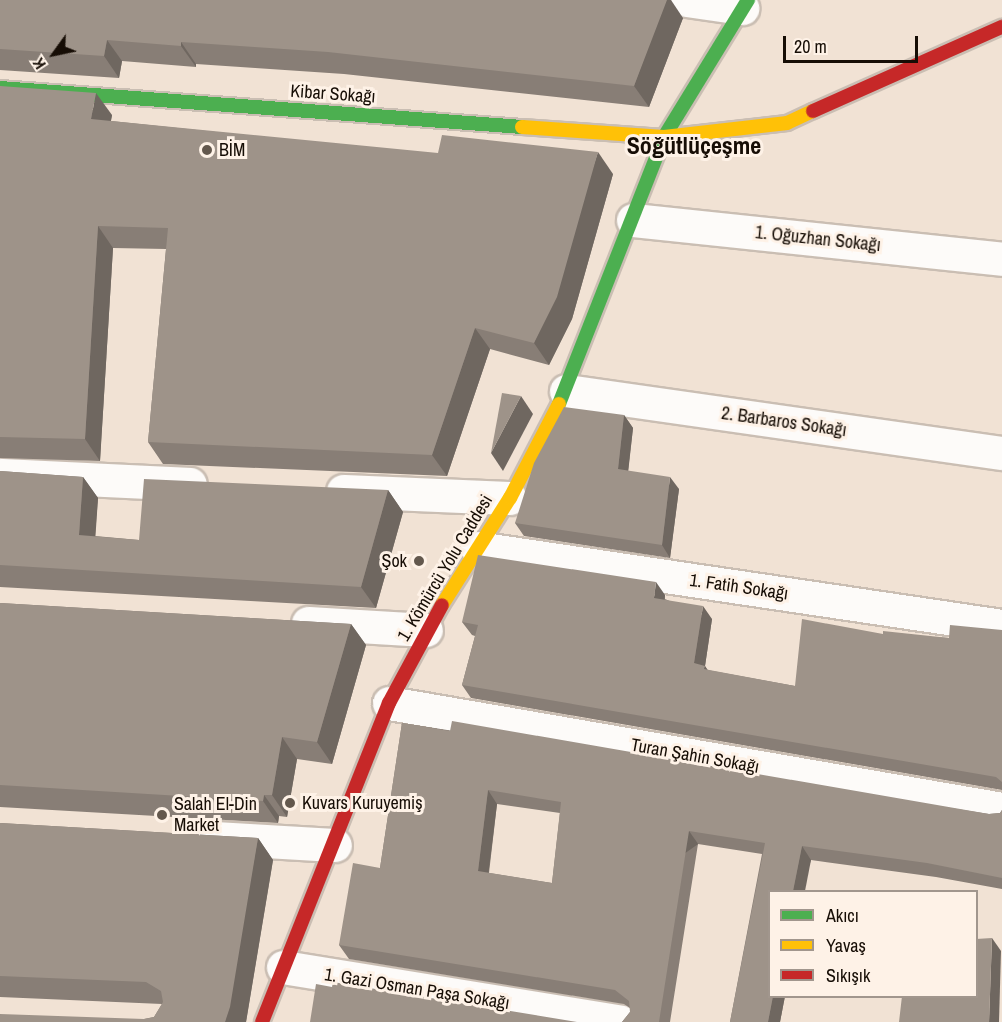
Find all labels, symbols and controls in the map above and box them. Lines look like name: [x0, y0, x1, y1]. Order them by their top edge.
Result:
north arrow: [24, 24, 84, 84]
scale bar: [786, 24, 921, 62]
text: 20 m: [794, 34, 827, 59]
text: K: [27, 54, 51, 74]
street label: Kibar Sokağı: [290, 80, 376, 108]
district label: Söğütlüçeşme: [627, 132, 761, 160]
place label: BİM: [219, 139, 245, 161]
marker: BİM: [200, 143, 214, 157]
street label: 1. Oğuzhan Sokağı: [754, 222, 882, 256]
street label: 2. Barbaros Sokağı: [720, 403, 848, 441]
street label: 1. Kömürcü Yolu Caddesi: [393, 491, 497, 645]
place label: Şok: [382, 550, 407, 572]
marker: Şok: [412, 554, 426, 568]
street label: 1. Fatih Sokağı: [688, 569, 790, 605]
street label: Turan Şahin Sokağı: [629, 734, 761, 778]
place label: Kuvars Kuruyemiş: [302, 792, 423, 814]
place label: Salah El-Din Market: [174, 794, 257, 836]
marker: Kuvars Kuruyemiş: [283, 796, 297, 810]
marker: Salah El-Din Market: [155, 808, 169, 822]
legend: [768, 890, 978, 998]
text: Akıcı: [826, 903, 859, 928]
text: Yavaş: [826, 933, 866, 958]
text: Sıkışık: [826, 963, 870, 988]
street label: 1. Gazi Osman Paşa Sokağı: [323, 964, 511, 1014]

